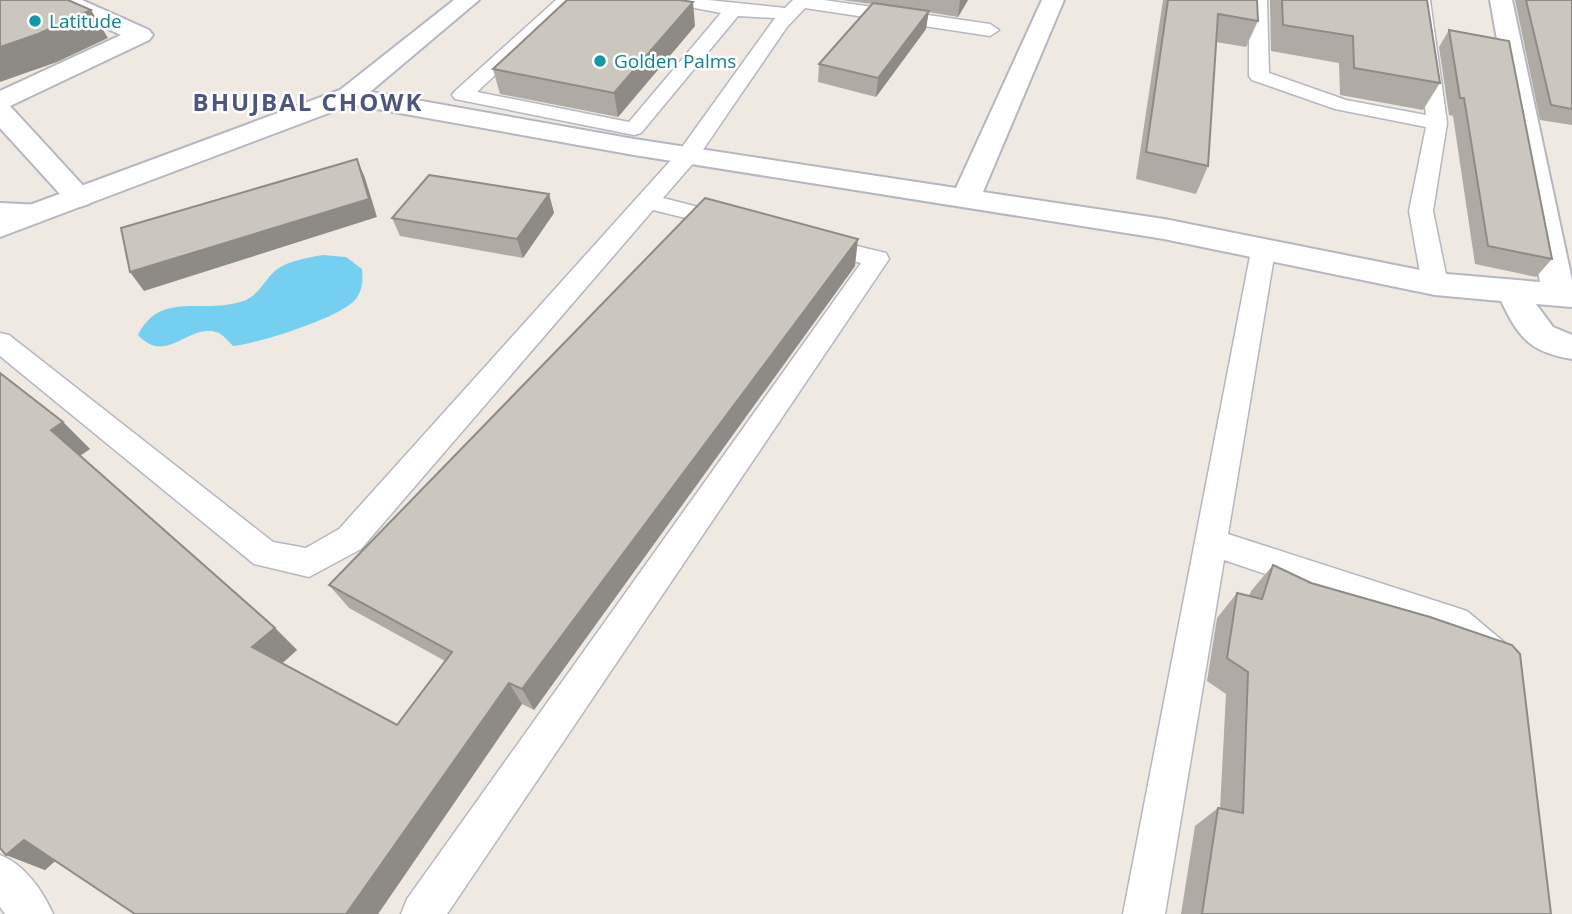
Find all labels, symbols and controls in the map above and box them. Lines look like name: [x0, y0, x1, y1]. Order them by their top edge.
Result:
place label: Latitude: [49, 8, 122, 34]
marker: Latitude: [27, 13, 43, 29]
place label: Golden Palms: [614, 48, 736, 74]
marker: Golden Palms: [592, 53, 608, 69]
district label: BHUJBAL CHOWK: [193, 85, 423, 118]

